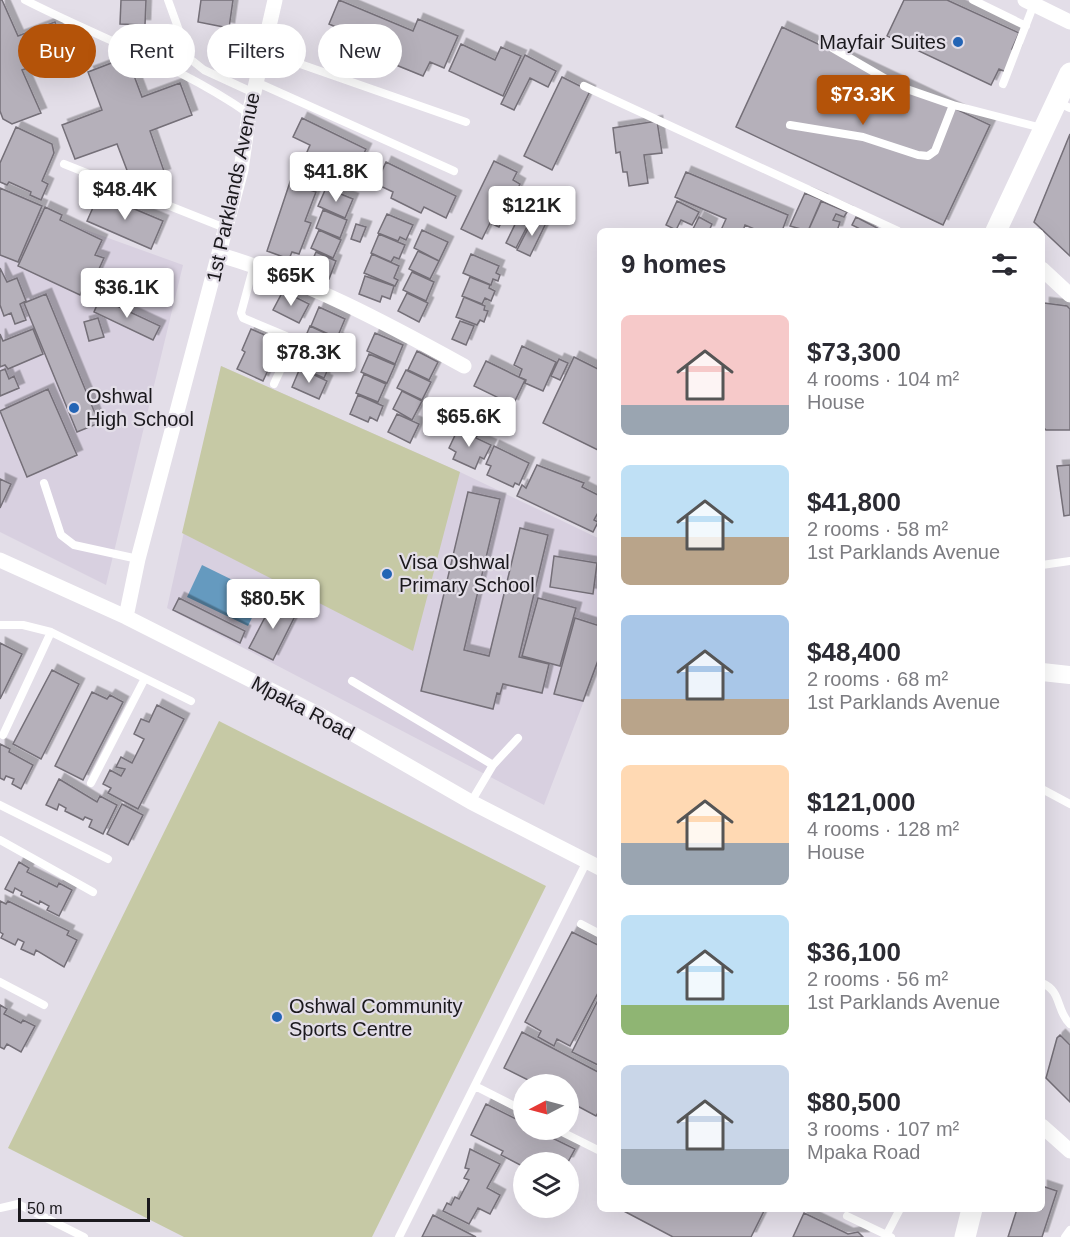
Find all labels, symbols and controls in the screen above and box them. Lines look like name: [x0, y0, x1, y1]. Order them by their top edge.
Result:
chip: Buy: [18, 24, 96, 78]
chip: Rent: [108, 24, 195, 78]
chip: Filters: [207, 24, 306, 78]
chip: New: [318, 24, 402, 78]
place label: Mayfair Suites: [819, 31, 946, 53]
marker: Mayfair Suites: [951, 35, 965, 49]
pin: $73.3K: [814, 75, 912, 126]
text: $73.3K: [831, 83, 895, 105]
street label: 1st Parklands Avenue: [202, 90, 264, 284]
pin: $41.8K: [287, 152, 385, 203]
text: $41.8K: [304, 160, 368, 182]
pin: $48.4K: [76, 170, 174, 221]
text: $48.4K: [93, 178, 157, 200]
pin: $121K: [490, 186, 574, 237]
text: $121K: [503, 194, 561, 216]
icon: filters: [988, 248, 1021, 281]
text: 9 homes: [621, 249, 727, 279]
pin: $65K: [255, 256, 327, 307]
text: $65K: [267, 264, 315, 286]
pin: $36.1K: [78, 268, 176, 319]
text: $36.1K: [95, 276, 159, 298]
pin: $78.3K: [260, 333, 358, 384]
text: $73,300: [807, 337, 901, 367]
icon: home: [669, 339, 741, 411]
text: $78.3K: [277, 341, 341, 363]
text: 4 rooms · 104 m²: [807, 368, 959, 390]
place label: Oshwal High School: [86, 385, 194, 430]
text: House: [807, 391, 865, 413]
pin: $65.6K: [420, 397, 518, 448]
marker: Oshwal High School: [67, 401, 81, 415]
text: $65.6K: [437, 405, 501, 427]
text: $41,800: [807, 487, 901, 517]
icon: home: [669, 489, 741, 561]
text: 2 rooms · 58 m²: [807, 518, 948, 540]
text: 1st Parklands Avenue: [807, 541, 1000, 563]
place label: Visa Oshwal Primary School: [399, 551, 535, 596]
marker: Visa Oshwal Primary School: [380, 567, 394, 581]
pin: $80.5K: [224, 579, 322, 630]
text: $80.5K: [241, 587, 305, 609]
text: $48,400: [807, 637, 901, 667]
icon: home: [669, 639, 741, 711]
text: 2 rooms · 68 m²: [807, 668, 948, 690]
street label: Mpaka Road: [248, 672, 358, 744]
text: 1st Parklands Avenue: [807, 691, 1000, 713]
text: $121,000: [807, 787, 915, 817]
icon: home: [669, 789, 741, 861]
text: 4 rooms · 128 m²: [807, 818, 959, 840]
text: House: [807, 841, 865, 863]
text: $36,100: [807, 937, 901, 967]
icon: home: [669, 939, 741, 1011]
text: 2 rooms · 56 m²: [807, 968, 948, 990]
text: 1st Parklands Avenue: [807, 991, 1000, 1013]
place label: Oshwal Community Sports Centre: [289, 995, 462, 1040]
marker: Oshwal Community Sports Centre: [270, 1010, 284, 1024]
north arrow: [513, 1074, 579, 1140]
map controls: [513, 1074, 579, 1218]
text: $80,500: [807, 1087, 901, 1117]
icon: home: [669, 1089, 741, 1161]
text: 3 rooms · 107 m²: [807, 1118, 959, 1140]
text: Mpaka Road: [807, 1141, 920, 1163]
button: layers: [513, 1152, 579, 1218]
scale bar: [18, 1195, 150, 1222]
text: 50 m: [27, 1200, 63, 1217]

